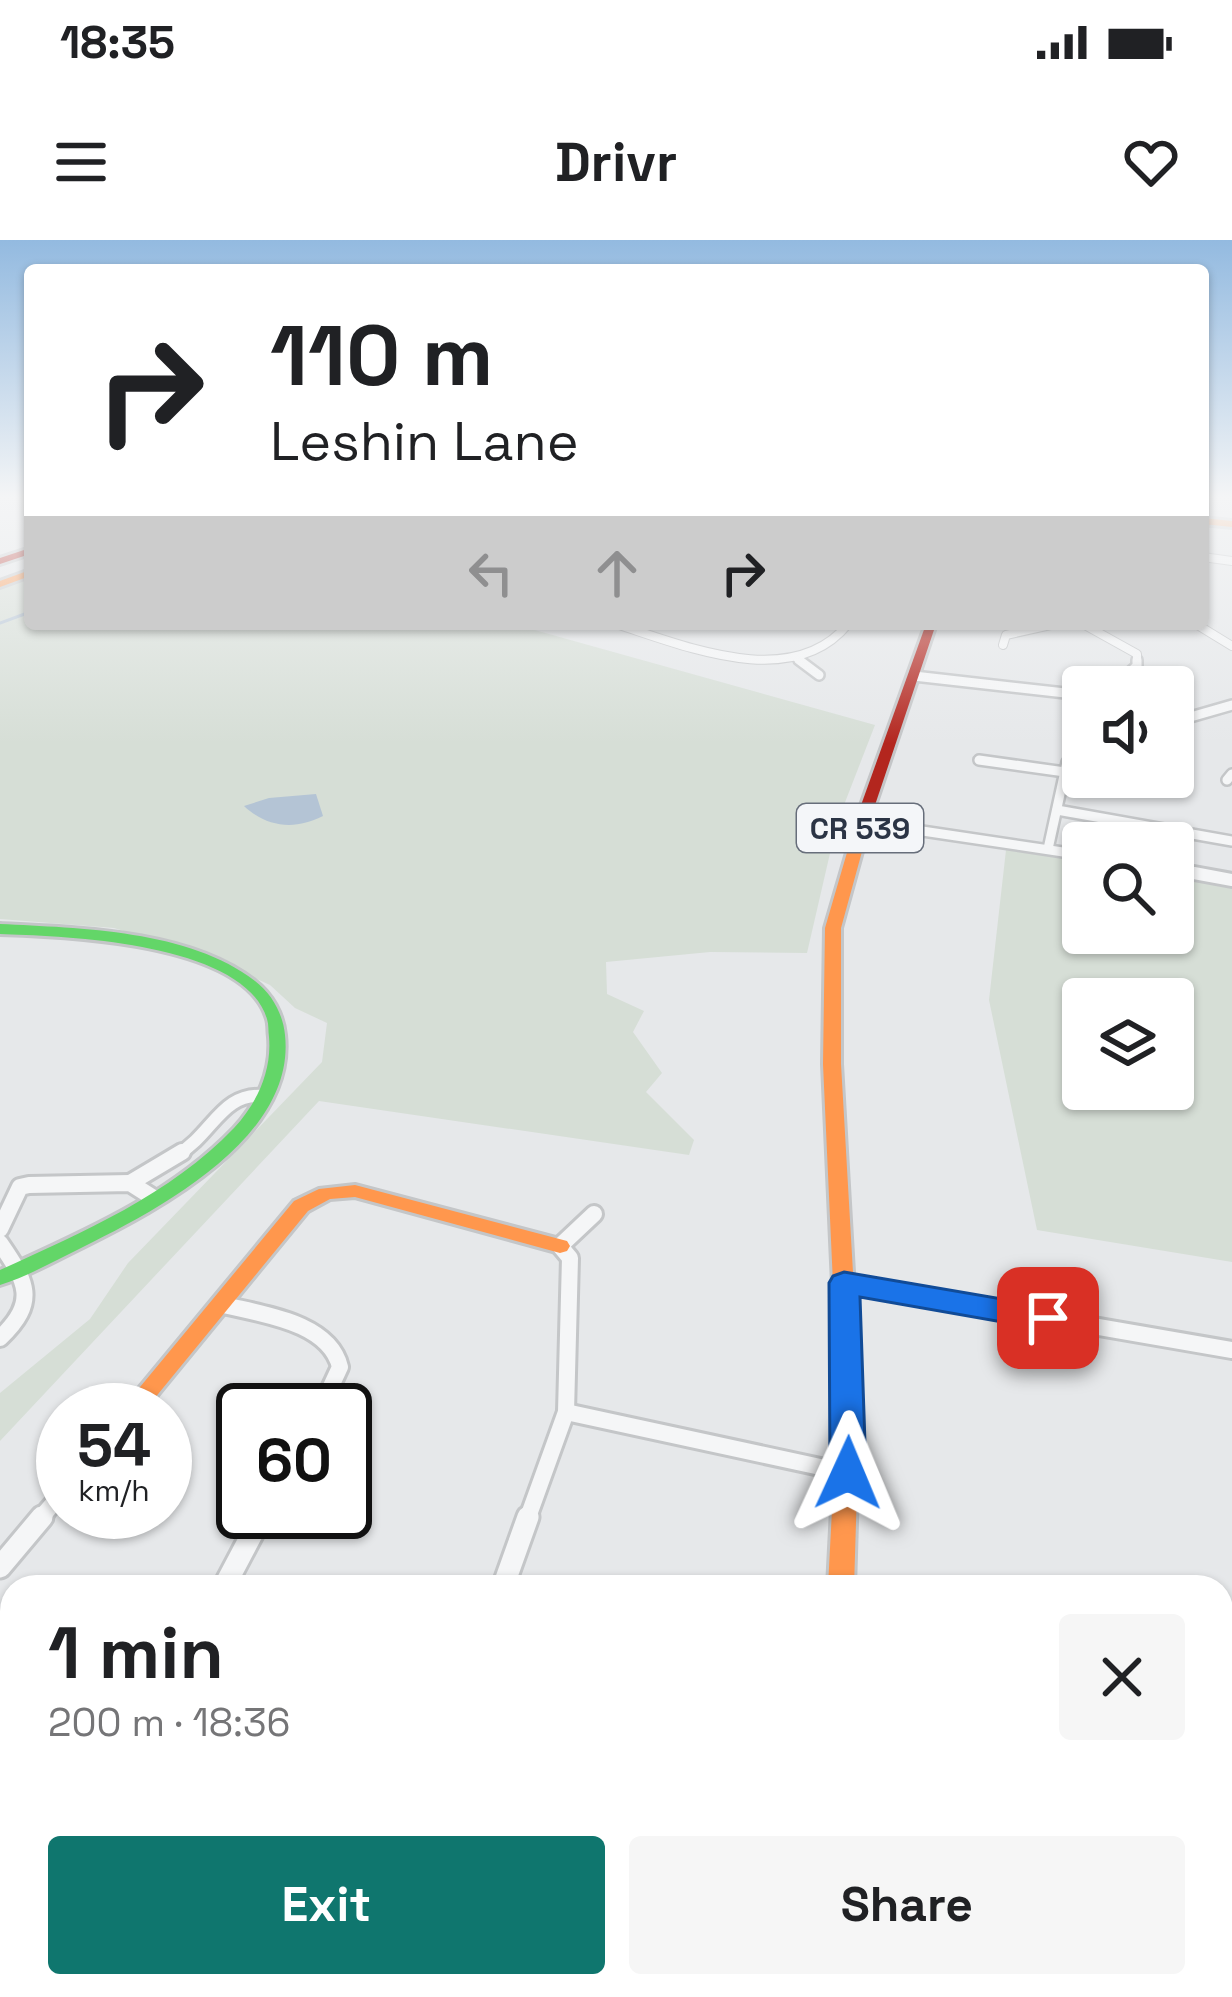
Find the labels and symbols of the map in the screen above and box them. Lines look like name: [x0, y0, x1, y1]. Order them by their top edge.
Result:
road number: CR 539: [797, 804, 923, 852]
pin: [997, 1267, 1099, 1369]
speed limit sign: 60: [216, 1383, 372, 1539]
position arrow: [785, 1410, 911, 1536]

